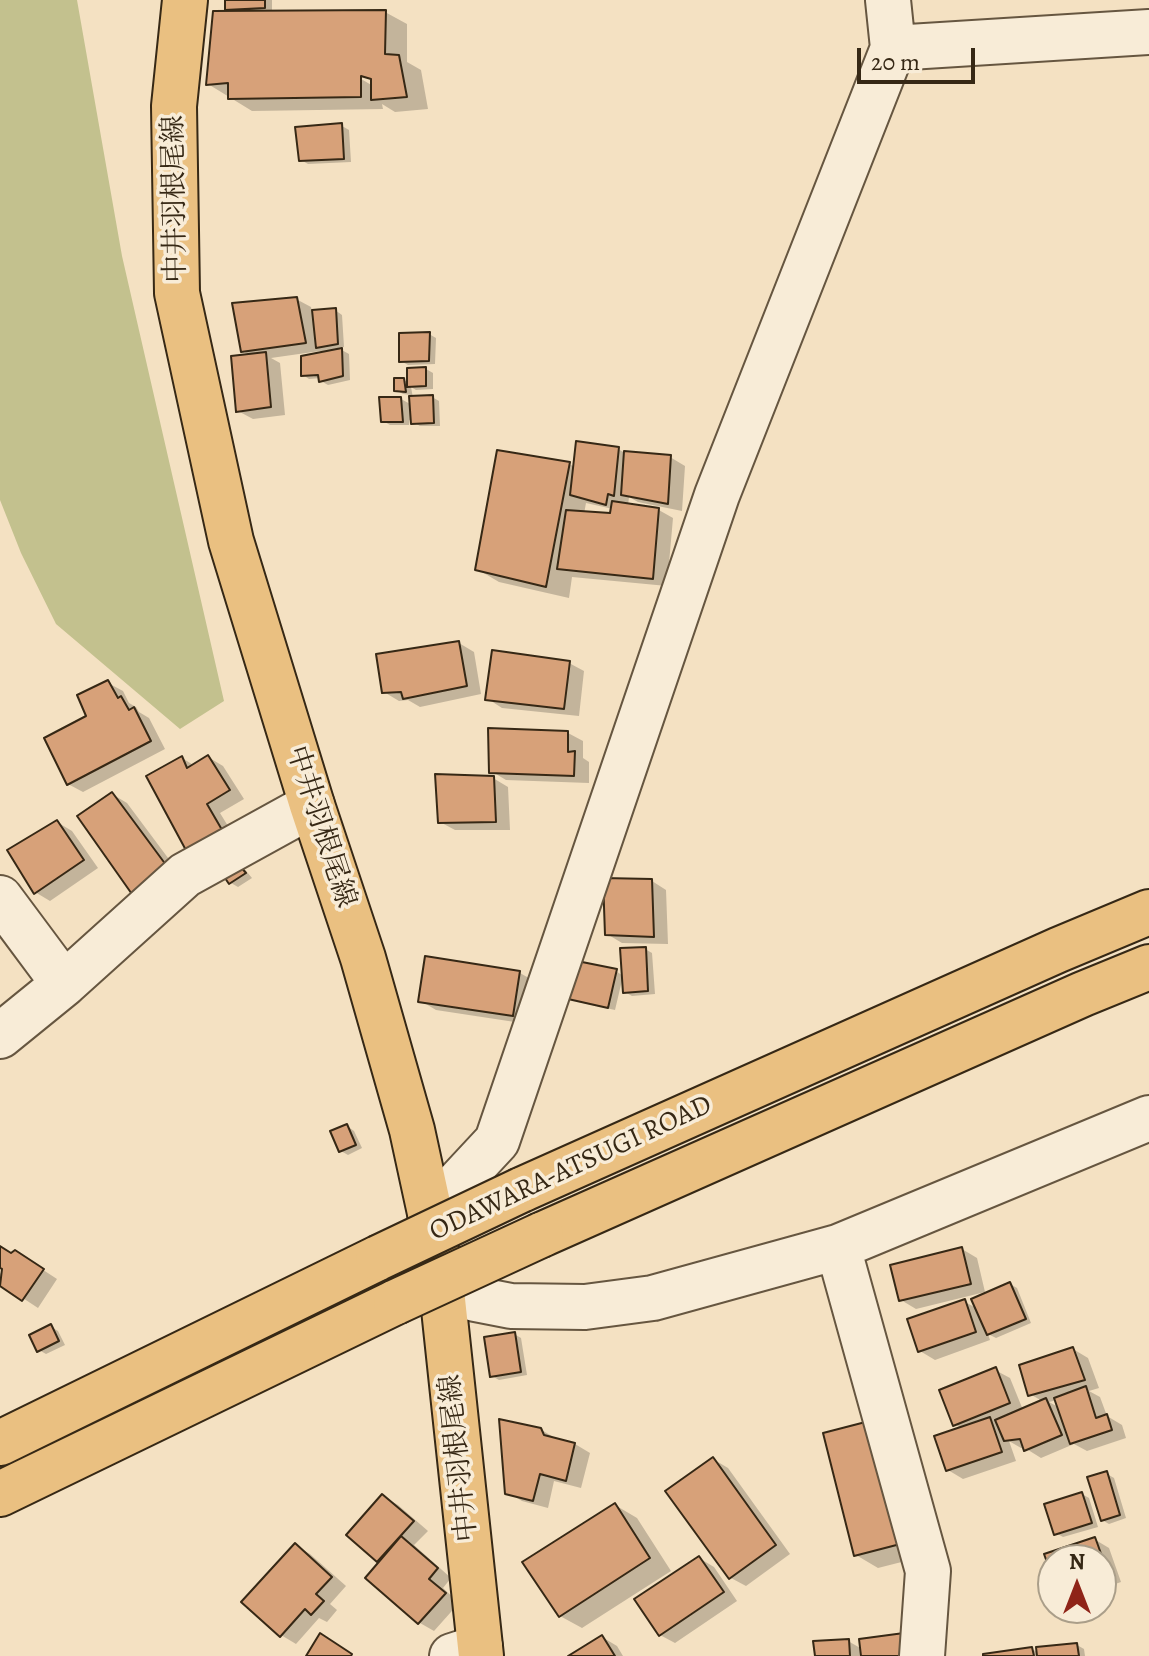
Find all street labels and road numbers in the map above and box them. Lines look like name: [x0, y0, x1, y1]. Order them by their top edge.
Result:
street label: 中井羽根尾線: [158, 115, 194, 283]
street label: 中井羽根尾線: [278, 742, 362, 912]
street label: ODAWARA-ATSUGI ROAD: [424, 1089, 718, 1249]
street label: 中井羽根尾線: [435, 1373, 485, 1543]

